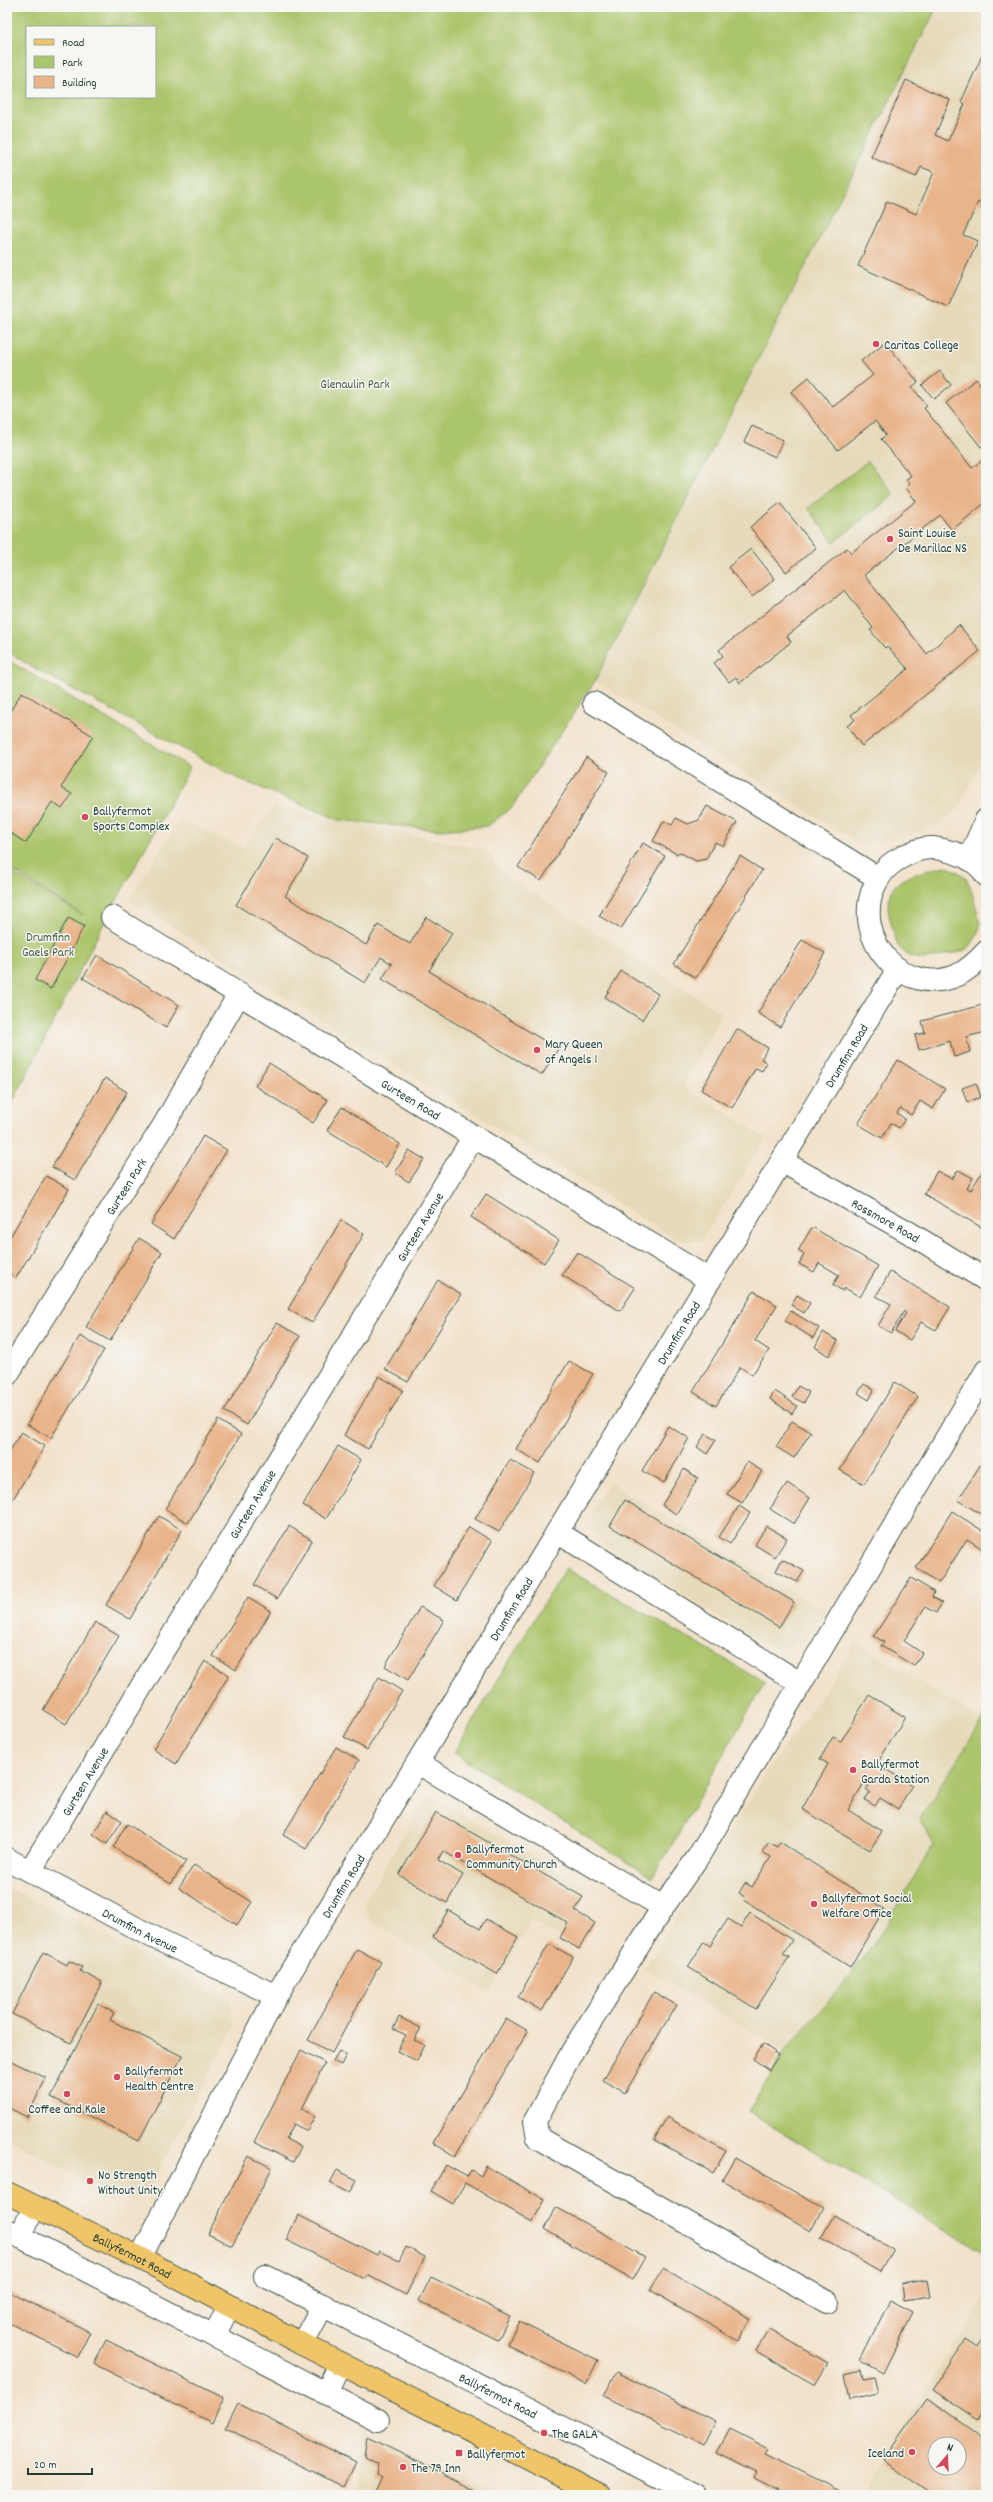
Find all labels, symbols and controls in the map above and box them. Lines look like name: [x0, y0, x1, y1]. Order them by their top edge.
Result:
legend: [26, 26, 156, 98]
text: Road: [62, 35, 84, 52]
text: Park: [62, 55, 83, 72]
text: Building: [62, 75, 97, 92]
place label: Caritas College: [884, 337, 959, 356]
marker: Caritas College: [871, 339, 881, 349]
park label: Glenaulin Park: [320, 376, 390, 395]
place label: Saint Louise De Marillac NS: [898, 525, 967, 559]
marker: Saint Louise De Marillac NS: [885, 534, 895, 544]
place label: Ballyfermot Sports Complex: [93, 803, 170, 837]
marker: Ballyfermot Sports Complex: [80, 812, 90, 822]
park label: Drumfinn Gaels Park: [22, 929, 74, 963]
street label: Drumfinn Road: [821, 1021, 875, 1092]
place label: Mary Queen of Angels 1: [545, 1036, 602, 1070]
marker: Mary Queen of Angels 1: [532, 1045, 542, 1055]
street label: Gurteen Road: [376, 1075, 443, 1126]
street label: Gurteen Park: [102, 1155, 153, 1220]
street label: Gurteen Avenue: [393, 1189, 450, 1266]
street label: Rossmore Road: [847, 1195, 922, 1249]
street label: Drumfinn Road: [653, 1298, 707, 1369]
street label: Gurteen Avenue: [226, 1467, 282, 1543]
street label: Drumfinn Road: [486, 1574, 539, 1645]
street label: Gurteen Avenue: [58, 1744, 115, 1821]
place label: Ballyfermot Garda Station: [861, 1756, 929, 1790]
marker: Ballyfermot Garda Station: [848, 1765, 858, 1775]
place label: Ballyfermot Community Church: [466, 1841, 557, 1875]
marker: Ballyfermot Community Church: [453, 1850, 463, 1860]
street label: Drumfinn Road: [318, 1852, 372, 1923]
place label: Ballyfermot Social Welfare Office: [822, 1890, 912, 1924]
marker: Ballyfermot Social Welfare Office: [809, 1899, 819, 1909]
street label: Drumfinn Avenue: [98, 1905, 181, 1959]
place label: Ballyfermot Health Centre: [125, 2063, 194, 2097]
marker: Ballyfermot Health Centre: [112, 2072, 122, 2082]
marker: Coffee and Kale: [62, 2089, 72, 2099]
place label: Coffee and Kale: [28, 2101, 106, 2120]
place label: No Strength Without Unity: [98, 2167, 163, 2201]
marker: No Strength Without Unity: [85, 2176, 95, 2186]
street label: Ballyfermot Road: [89, 2229, 174, 2285]
street label: Ballyfermot Road: [455, 2369, 540, 2425]
place label: The GALA: [552, 2426, 598, 2445]
marker: The GALA: [539, 2428, 549, 2438]
north arrow: [927, 2436, 967, 2476]
text: N: [944, 2440, 955, 2457]
place label: Iceland: [868, 2445, 904, 2464]
place label: Ballyfermot: [467, 2446, 526, 2465]
marker: Iceland: [907, 2447, 917, 2457]
marker: Ballyfermot: [454, 2448, 464, 2458]
scale bar: [28, 2450, 92, 2476]
text: 20 m: [34, 2457, 57, 2474]
place label: The 79 Inn: [411, 2460, 461, 2479]
marker: The 79 Inn: [398, 2462, 408, 2472]

